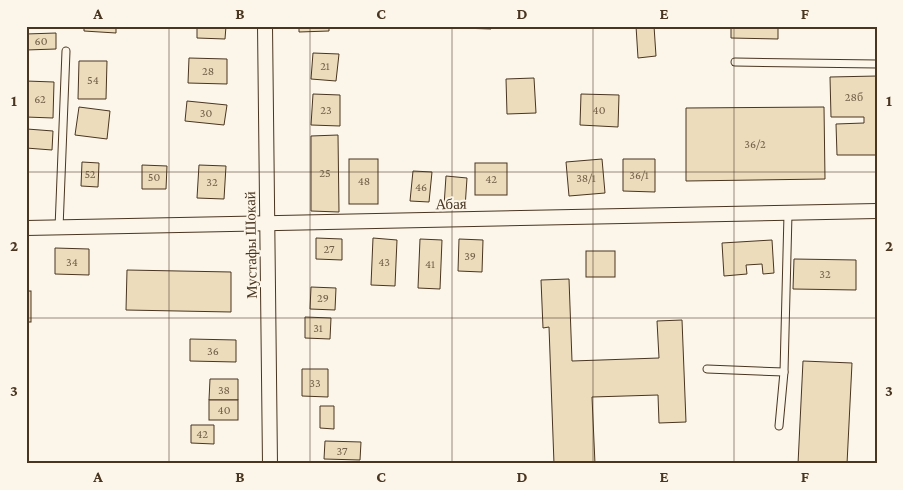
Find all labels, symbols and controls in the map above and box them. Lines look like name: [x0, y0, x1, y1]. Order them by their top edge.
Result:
text: A: [92, 5, 103, 22]
text: B: [235, 5, 245, 22]
text: C: [376, 5, 386, 22]
text: D: [516, 5, 528, 22]
text: E: [659, 5, 669, 22]
text: F: [801, 5, 810, 22]
house number: 60: [35, 34, 48, 48]
house number: 21: [320, 59, 330, 73]
house number: 28: [202, 64, 214, 78]
house number: 54: [87, 73, 99, 87]
house number: 28б: [845, 90, 863, 104]
text: 1: [11, 92, 17, 109]
house number: 62: [34, 92, 46, 106]
text: 1: [886, 92, 892, 109]
house number: 23: [320, 103, 332, 117]
house number: 40: [593, 103, 606, 117]
house number: 30: [200, 106, 212, 120]
house number: 36/2: [744, 137, 766, 151]
house number: 25: [319, 166, 331, 180]
house number: 52: [84, 167, 96, 181]
house number: 36/1: [629, 168, 649, 182]
house number: 50: [148, 170, 160, 184]
house number: 38/1: [576, 171, 596, 185]
house number: 42: [485, 172, 497, 186]
house number: 48: [358, 174, 370, 188]
house number: 32: [206, 175, 218, 189]
house number: 46: [415, 180, 427, 194]
street label: Мустафы Шокай: [242, 191, 260, 299]
street label: Абая: [435, 196, 467, 212]
text: 2: [10, 237, 18, 254]
text: 2: [885, 237, 893, 254]
house number: 27: [323, 242, 335, 256]
house number: 39: [464, 249, 476, 263]
house number: 34: [66, 255, 78, 269]
house number: 43: [378, 255, 390, 269]
house number: 41: [425, 257, 435, 271]
house number: 32: [819, 267, 831, 281]
house number: 29: [317, 291, 329, 305]
house number: 31: [313, 321, 323, 335]
house number: 36: [207, 344, 219, 358]
house number: 33: [309, 376, 321, 390]
text: 3: [10, 382, 18, 399]
text: 3: [885, 382, 893, 399]
house number: 38: [218, 383, 230, 397]
house number: 40: [218, 403, 231, 417]
house number: 42: [196, 427, 208, 441]
house number: 37: [336, 444, 348, 458]
text: A: [92, 468, 103, 485]
text: B: [235, 468, 245, 485]
text: C: [376, 468, 386, 485]
text: D: [516, 468, 528, 485]
text: E: [659, 468, 669, 485]
text: F: [801, 468, 810, 485]

